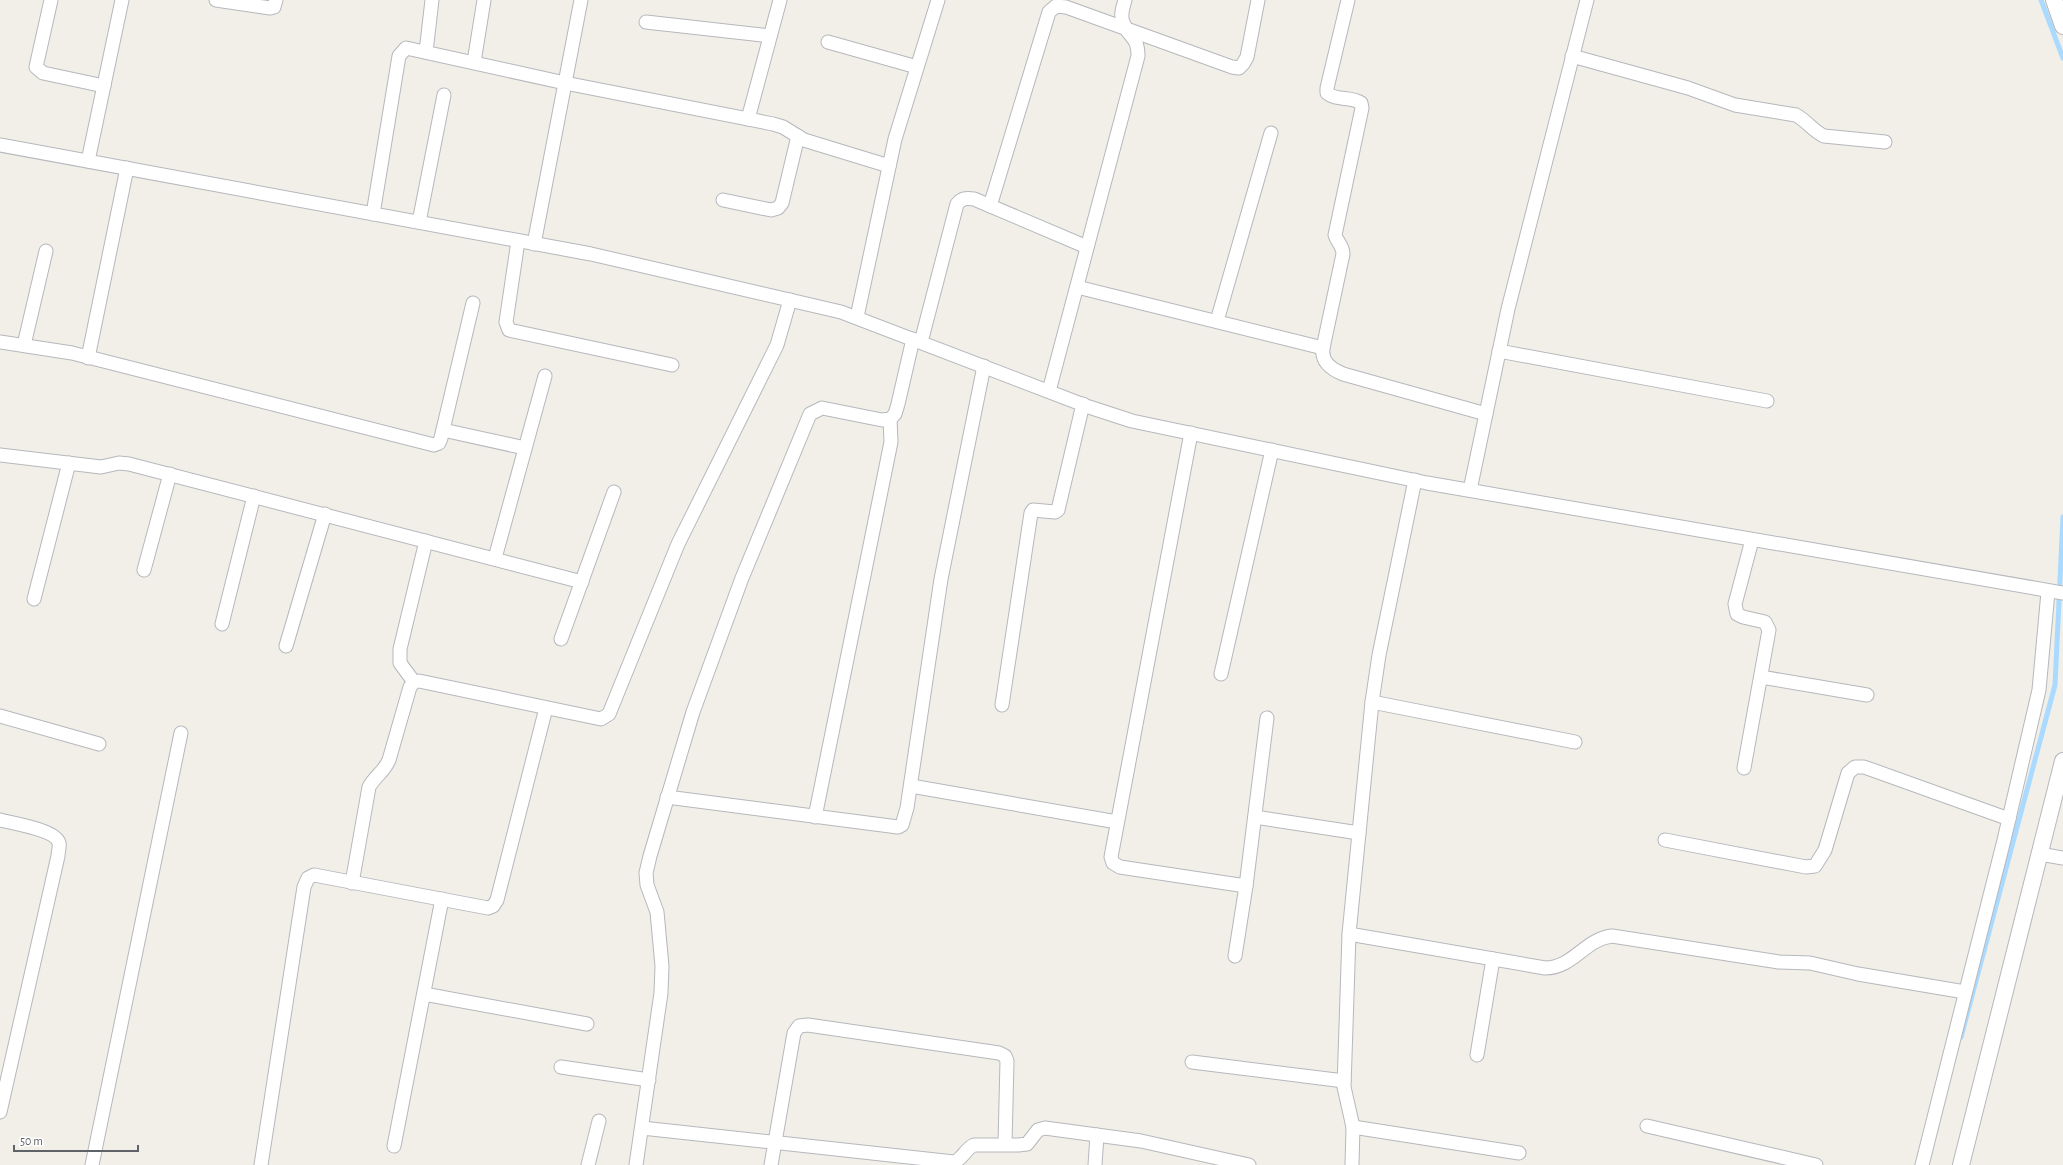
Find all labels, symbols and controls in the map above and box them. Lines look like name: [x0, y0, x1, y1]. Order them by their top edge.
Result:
scale bar: [14, 1127, 138, 1153]
text: 50 m: [20, 1135, 43, 1147]

